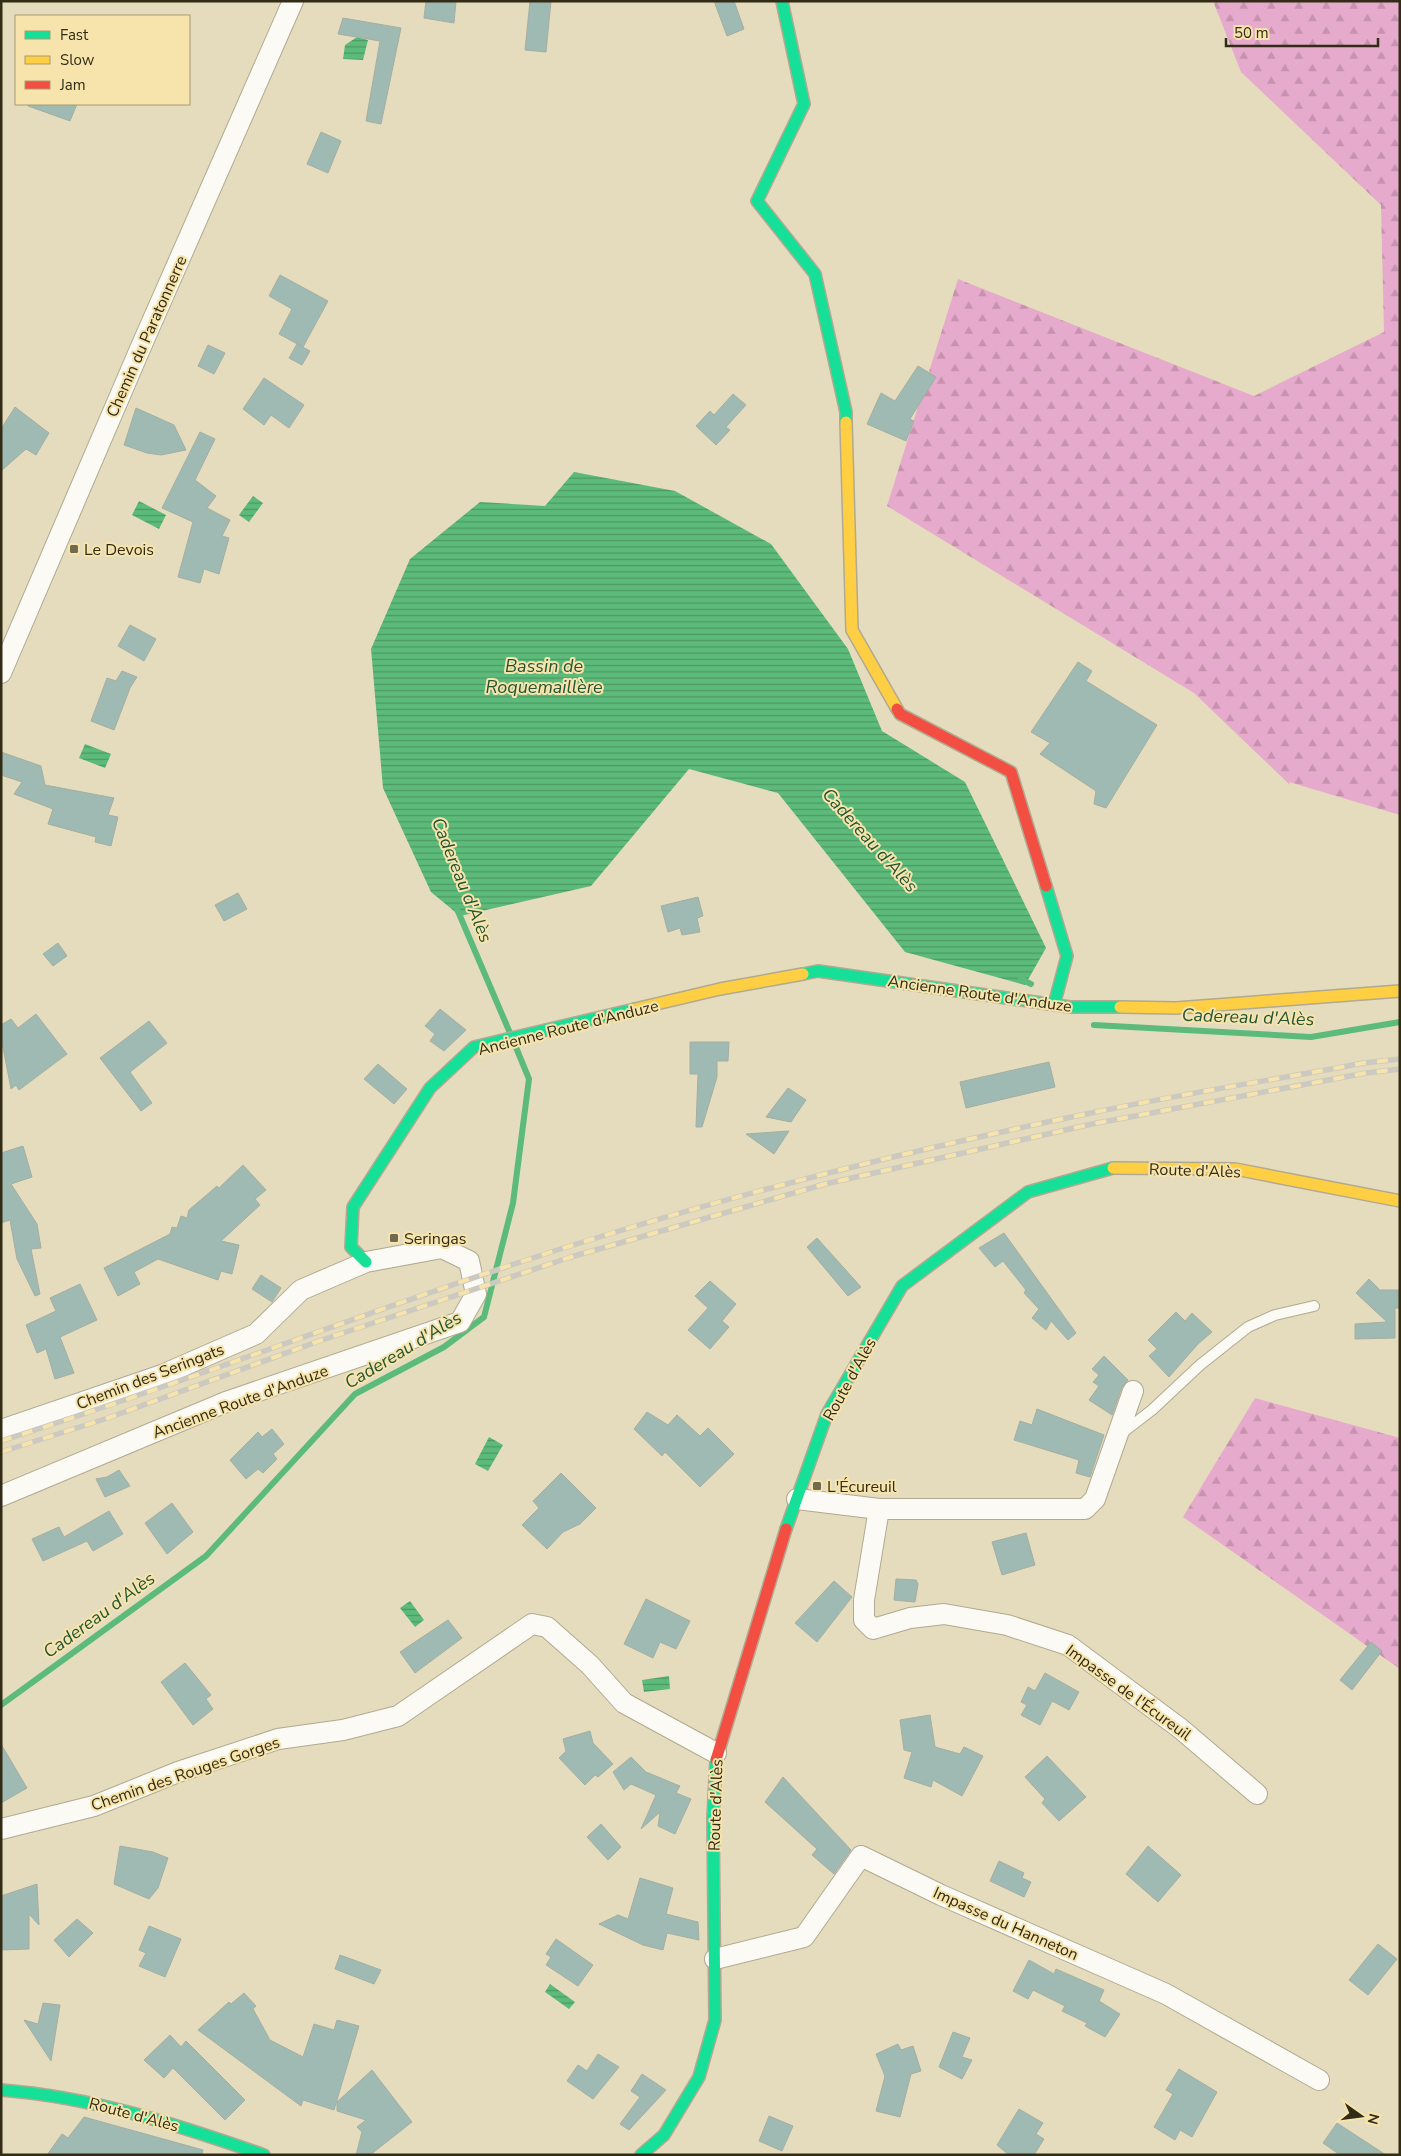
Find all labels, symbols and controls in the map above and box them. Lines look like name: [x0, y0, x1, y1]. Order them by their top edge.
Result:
legend: [15, 15, 190, 105]
scale bar: [1226, 15, 1378, 47]
text: 50 m: [1234, 23, 1269, 43]
text: Fast: [60, 25, 89, 45]
text: Slow: [60, 50, 95, 70]
text: Jam: [59, 75, 86, 95]
street label: Chemin du Paratonnerre: [101, 252, 192, 421]
place label: Le Devois: [84, 539, 154, 561]
marker: Le Devois: [68, 543, 80, 555]
water label: Bassin de Roquemaillère: [485, 654, 603, 699]
water label: Cadereau d'Alès: [817, 783, 923, 897]
water label: Cadereau d'Alès: [426, 814, 498, 946]
street label: Ancienne Route d'Anduze: [887, 970, 1073, 1018]
street label: Ancienne Route d'Anduze: [476, 995, 661, 1061]
water label: Cadereau d'Alès: [1181, 1003, 1315, 1031]
street label: Route d'Alès: [1149, 1158, 1241, 1184]
place label: Seringas: [404, 1228, 466, 1250]
marker: Seringas: [388, 1232, 400, 1244]
water label: Cadereau d'Alès: [340, 1306, 466, 1394]
street label: Route d'Alès: [818, 1334, 882, 1425]
street label: Chemin des Seringats: [73, 1339, 227, 1415]
street label: Ancienne Route d'Anduze: [149, 1360, 331, 1444]
place label: L'Écureuil: [827, 1476, 897, 1498]
marker: L'Écureuil: [811, 1480, 823, 1492]
water label: Cadereau d'Alès: [38, 1566, 160, 1664]
street label: Impasse de l'Écureuil: [1061, 1640, 1196, 1746]
street label: Chemin des Rouges Gorges: [88, 1731, 283, 1817]
street label: Route d'Alès: [703, 1759, 729, 1851]
street label: Impasse du Hanneton: [929, 1882, 1082, 1966]
north arrow: [1336, 2091, 1386, 2141]
street label: Route d'Alès: [86, 2092, 181, 2137]
text: N: [1363, 2112, 1384, 2126]

